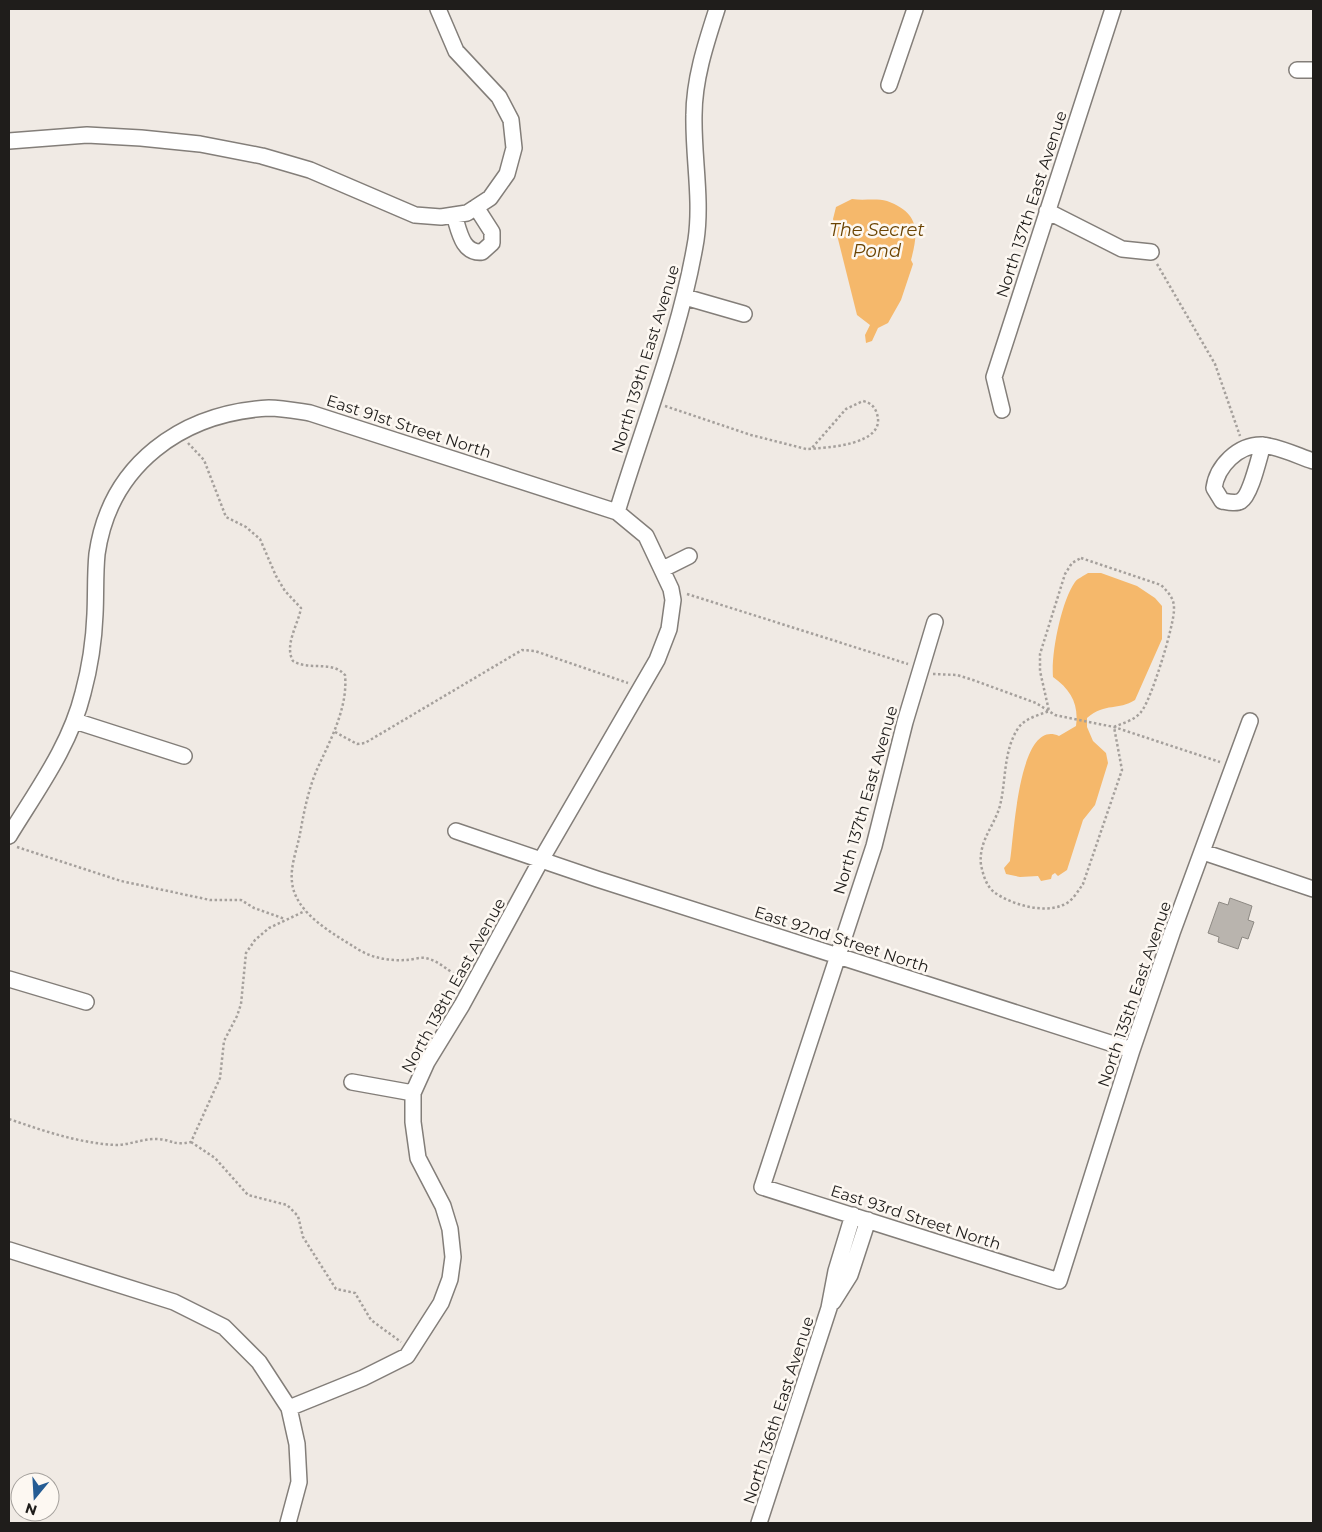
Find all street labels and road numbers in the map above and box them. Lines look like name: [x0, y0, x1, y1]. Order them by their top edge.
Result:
street label: North 137th East Avenue: [992, 108, 1071, 300]
street label: North 139th East Avenue: [608, 263, 683, 456]
street label: East 91st Street North: [324, 391, 494, 462]
street label: North 137th East Avenue: [829, 704, 902, 897]
street label: North 138th East Avenue: [397, 895, 509, 1076]
street label: North 135th East Avenue: [1094, 899, 1175, 1090]
street label: East 92nd Street North: [752, 902, 932, 977]
street label: East 93rd Street North: [828, 1181, 1003, 1254]
street label: North 136th East Avenue: [739, 1314, 818, 1506]

